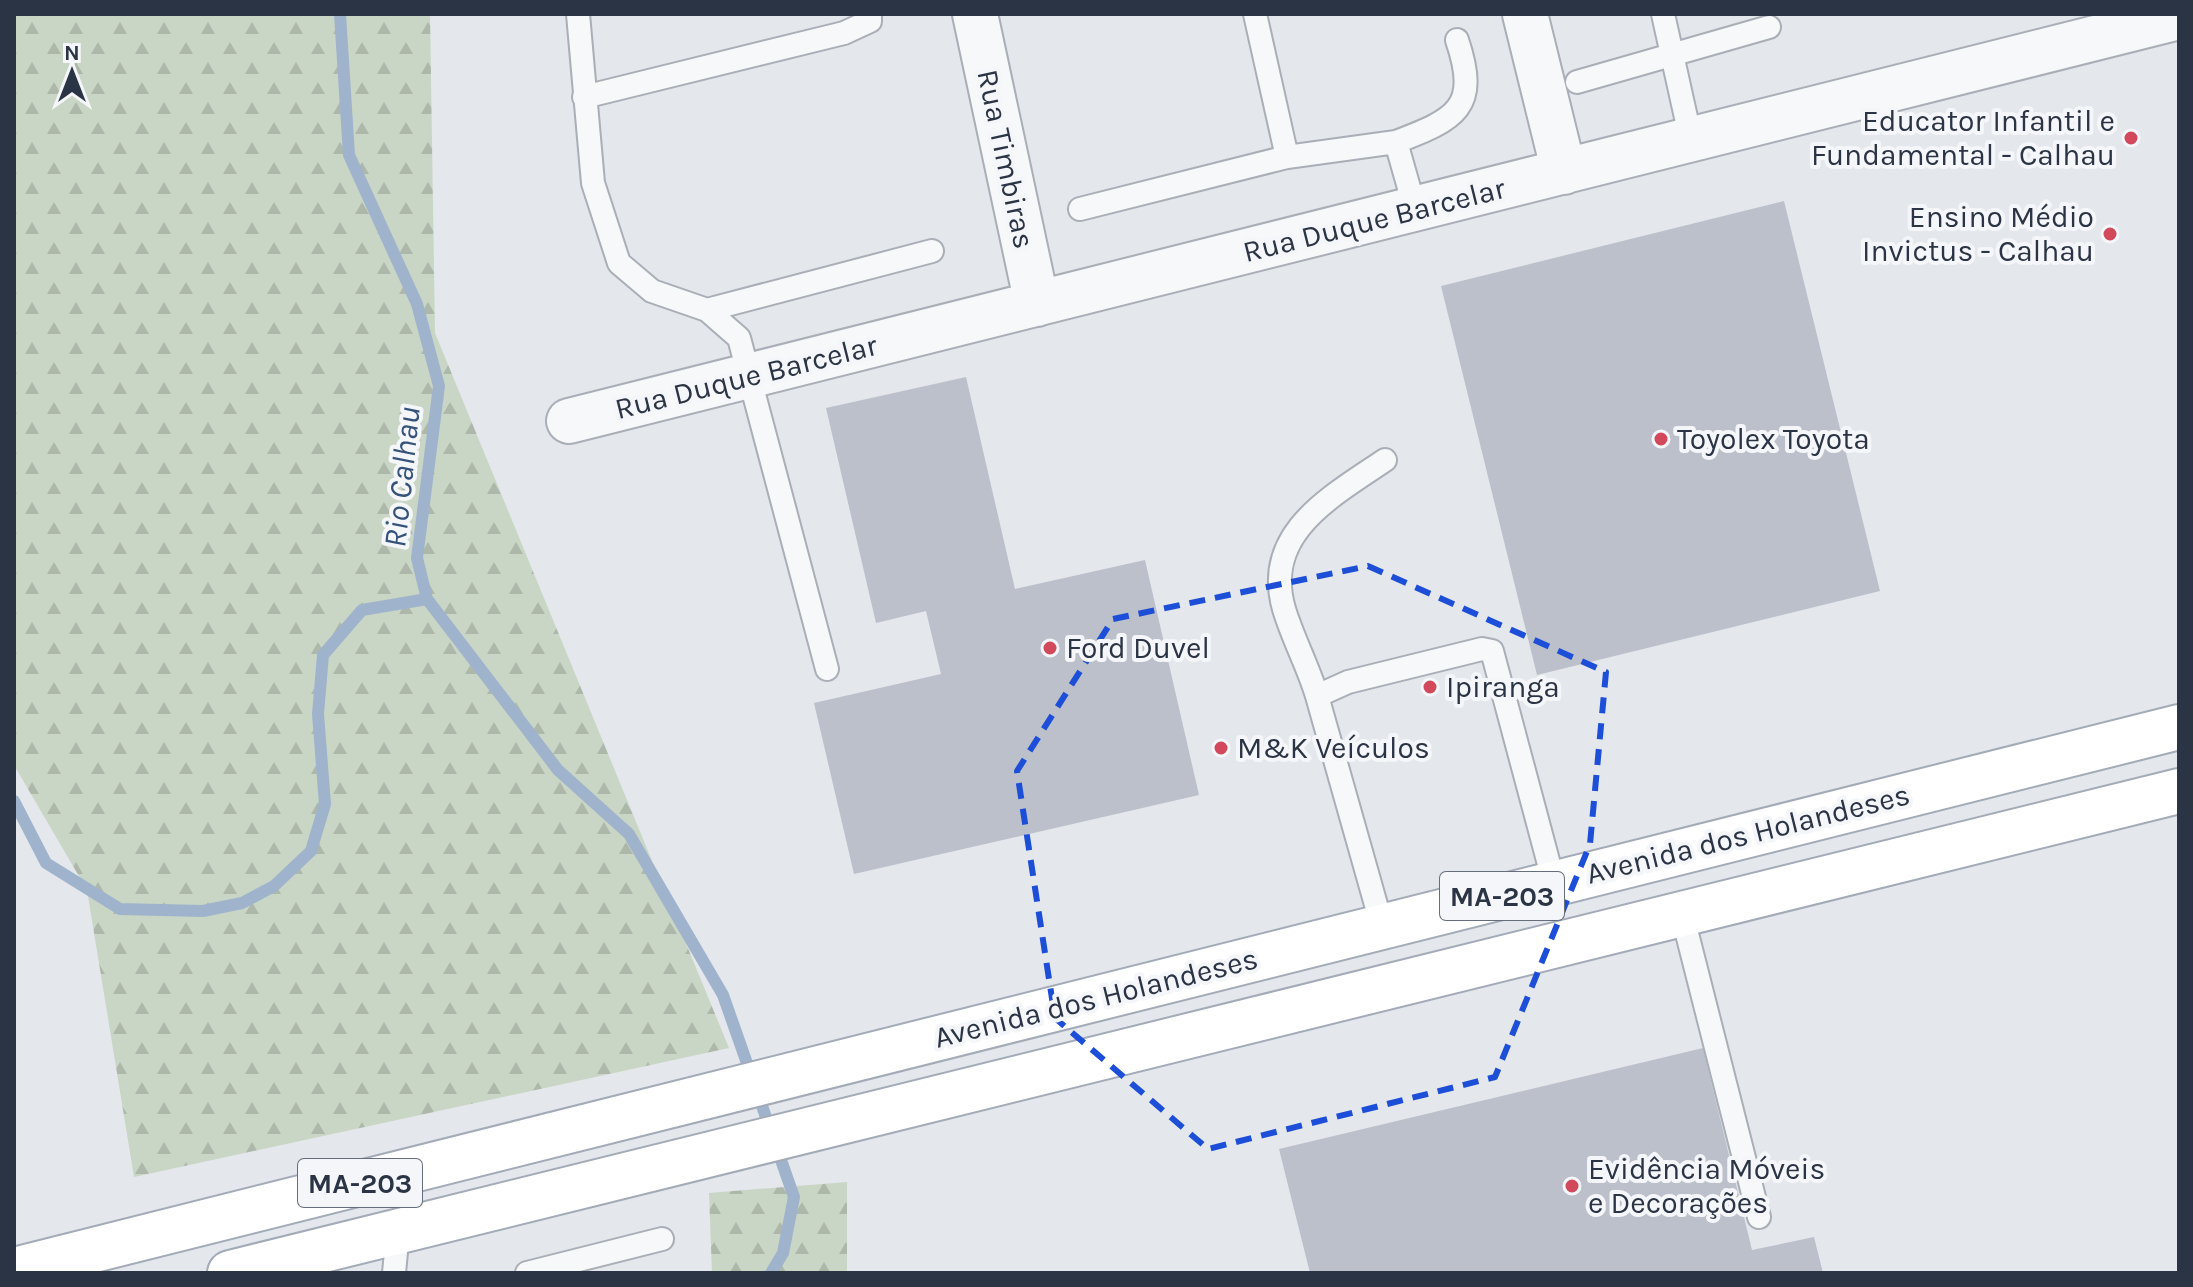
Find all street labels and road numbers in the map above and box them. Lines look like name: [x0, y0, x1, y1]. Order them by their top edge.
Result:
street label: Rua Timbiras: [969, 66, 1043, 252]
street label: Rua Duque Barcelar: [1239, 170, 1509, 270]
street label: Rua Duque Barcelar: [611, 327, 881, 427]
street label: Avenida dos Holandeses: [1582, 776, 1914, 892]
road number: MA-203: [1440, 872, 1564, 920]
street label: Avenida dos Holandeses: [930, 940, 1262, 1056]
road number: MA-203: [298, 1159, 422, 1207]

